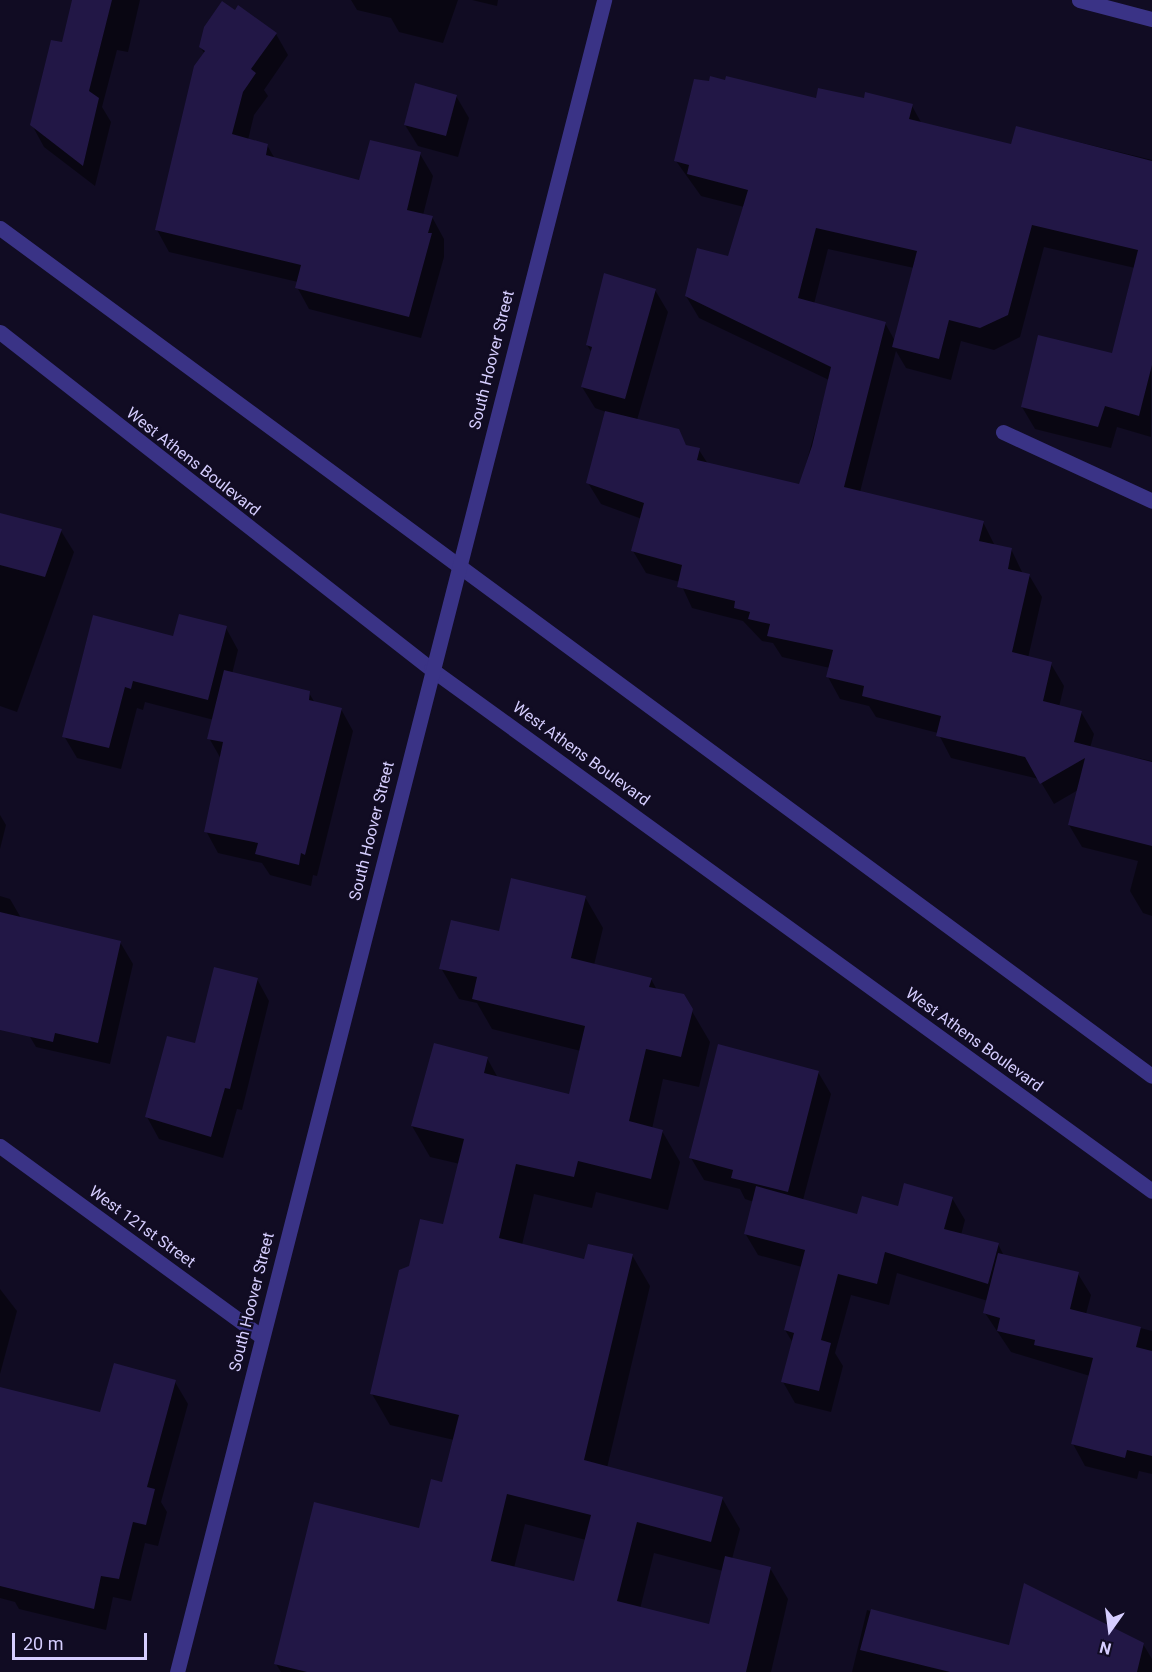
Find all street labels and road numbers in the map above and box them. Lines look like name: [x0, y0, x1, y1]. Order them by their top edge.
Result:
street label: South Hoover Street: [465, 288, 519, 432]
street label: West Athens Boulevard: [122, 404, 264, 520]
street label: West Athens Boulevard: [509, 698, 653, 810]
street label: South Hoover Street: [345, 759, 399, 903]
street label: West Athens Boulevard: [902, 984, 1046, 1096]
street label: West 121st Street: [85, 1182, 199, 1272]
street label: South Hoover Street: [225, 1230, 279, 1374]

